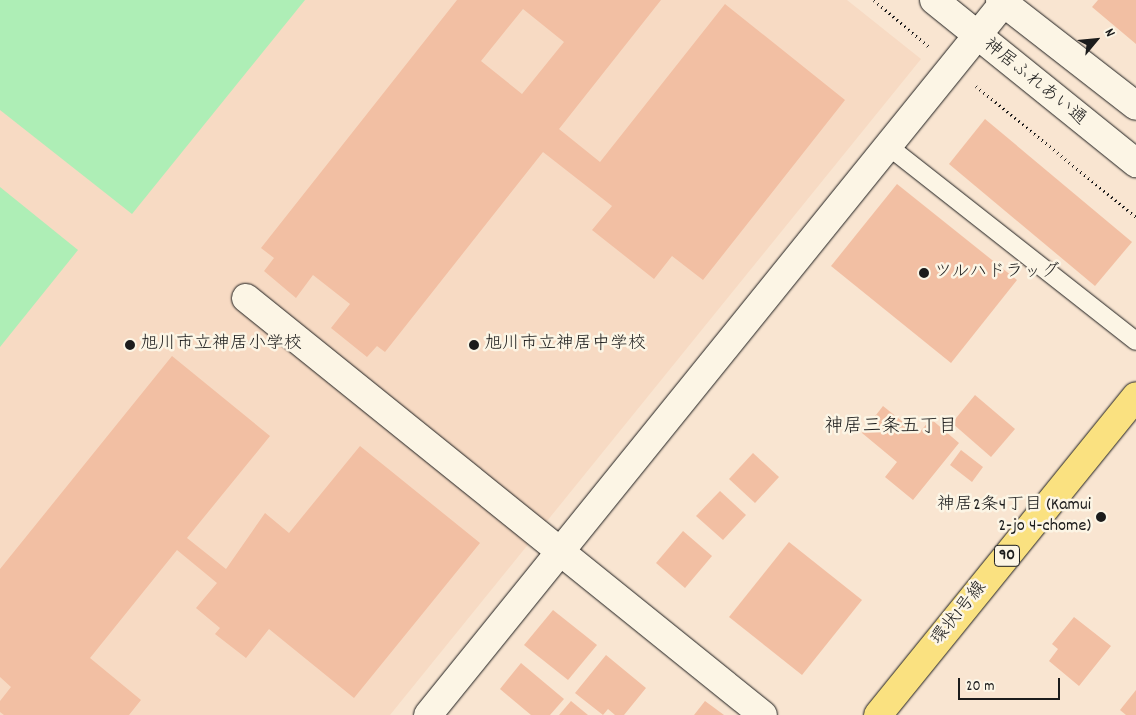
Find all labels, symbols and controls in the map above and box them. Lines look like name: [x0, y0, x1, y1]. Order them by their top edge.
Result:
north arrow: [1071, 15, 1121, 65]
text: N: [1099, 25, 1120, 41]
street label: 神居ふれあい通: [978, 35, 1090, 131]
place label: ツルハドラッグ: [934, 262, 1060, 284]
marker: ツルハドラッグ: [918, 267, 930, 279]
place label: 旭川市立神居小学校: [140, 334, 302, 356]
place label: 旭川市立神居中学校: [484, 334, 646, 356]
marker: 旭川市立神居小学校: [124, 339, 136, 351]
marker: 旭川市立神居中学校: [468, 339, 480, 351]
district label: 神居三条五丁目: [825, 417, 957, 439]
place label: 神居2条4丁目 (Kamui 2-jo 4-chome): [937, 496, 1091, 538]
marker: 神居2条4丁目 (Kamui 2-jo 4-chome): [1095, 511, 1107, 523]
road number: 90: [993, 542, 1021, 570]
street label: 環状1号線: [928, 578, 992, 650]
scale bar: [961, 668, 1064, 700]
text: 20 m: [966, 676, 994, 698]

